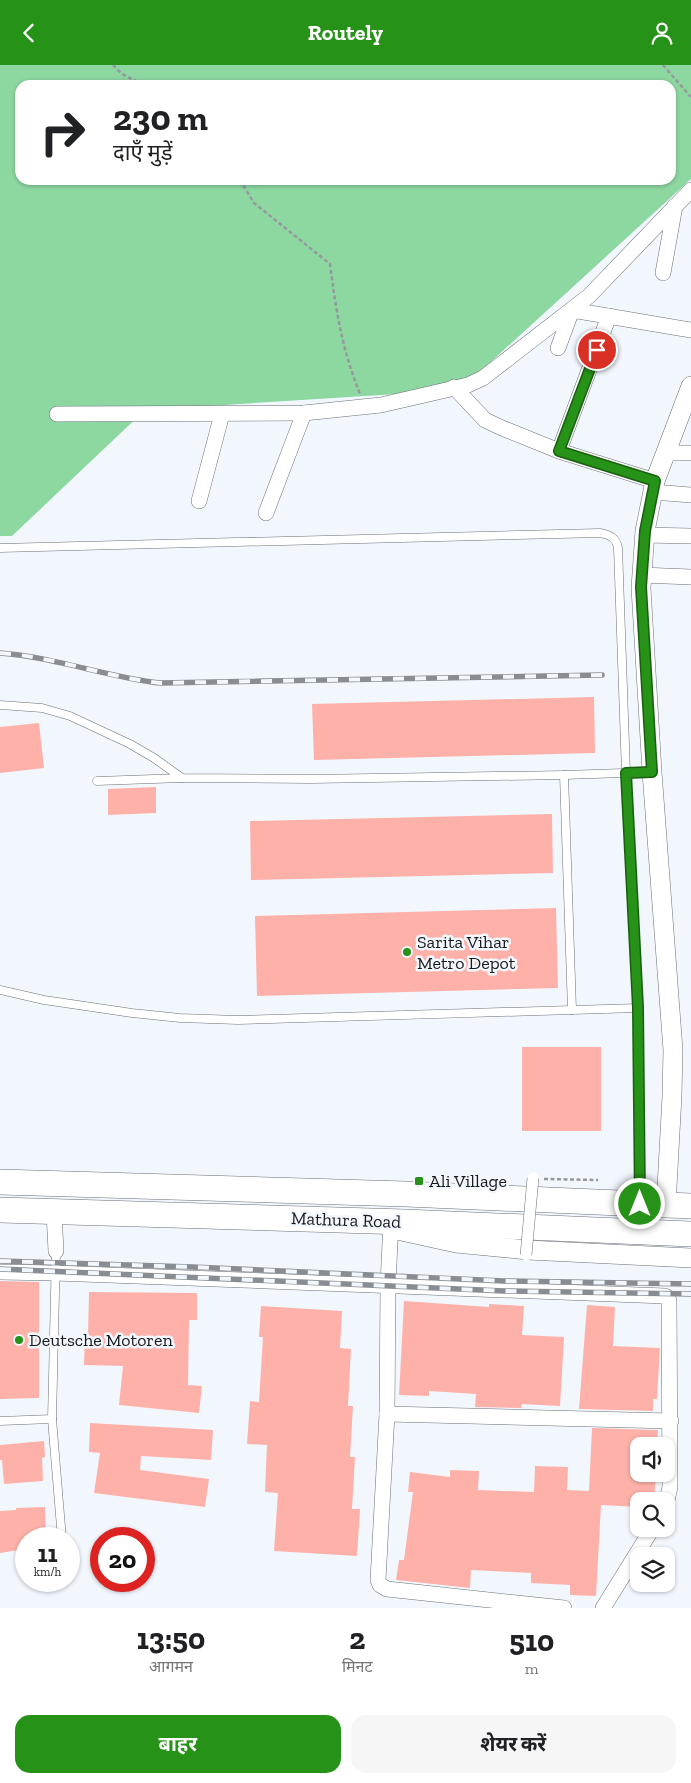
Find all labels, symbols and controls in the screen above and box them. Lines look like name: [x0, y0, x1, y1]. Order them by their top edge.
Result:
icon: back: [15, 19, 43, 47]
text: Routely: [308, 19, 383, 46]
icon: person: [648, 19, 676, 47]
text: 230 m: [113, 97, 208, 139]
icon: right: [30, 100, 95, 165]
text: दाएँ मुड़ें: [113, 139, 172, 166]
pin: [576, 329, 618, 371]
icon: arrive: [583, 336, 611, 364]
place label: Sarita Vihar Metro Depot: [417, 931, 516, 974]
marker: Sarita Vihar Metro Depot: [401, 946, 413, 958]
place label: Ali Village: [429, 1170, 507, 1192]
marker: Ali Village: [413, 1175, 425, 1187]
position arrow: [613, 1177, 665, 1229]
street label: Mathura Road: [291, 1207, 402, 1233]
place label: Deutsche Motoren: [29, 1329, 173, 1351]
marker: Deutsche Motoren: [13, 1334, 25, 1346]
map controls: [630, 1437, 675, 1592]
button: sound: [630, 1437, 675, 1482]
button: search: [630, 1492, 675, 1537]
speed limit sign: 20: [90, 1527, 155, 1592]
text: 11: [37, 1538, 58, 1568]
button: layers: [630, 1547, 675, 1592]
text: km/h: [34, 1565, 61, 1579]
text: 13:50: [137, 1621, 205, 1657]
text: 2: [349, 1621, 365, 1657]
text: 510: [509, 1623, 554, 1659]
text: आगमन: [149, 1657, 193, 1676]
text: मिनट: [342, 1657, 373, 1676]
text: m: [525, 1659, 539, 1678]
button: बाहर: [15, 1715, 341, 1773]
button: शेयर करें: [351, 1715, 676, 1773]

